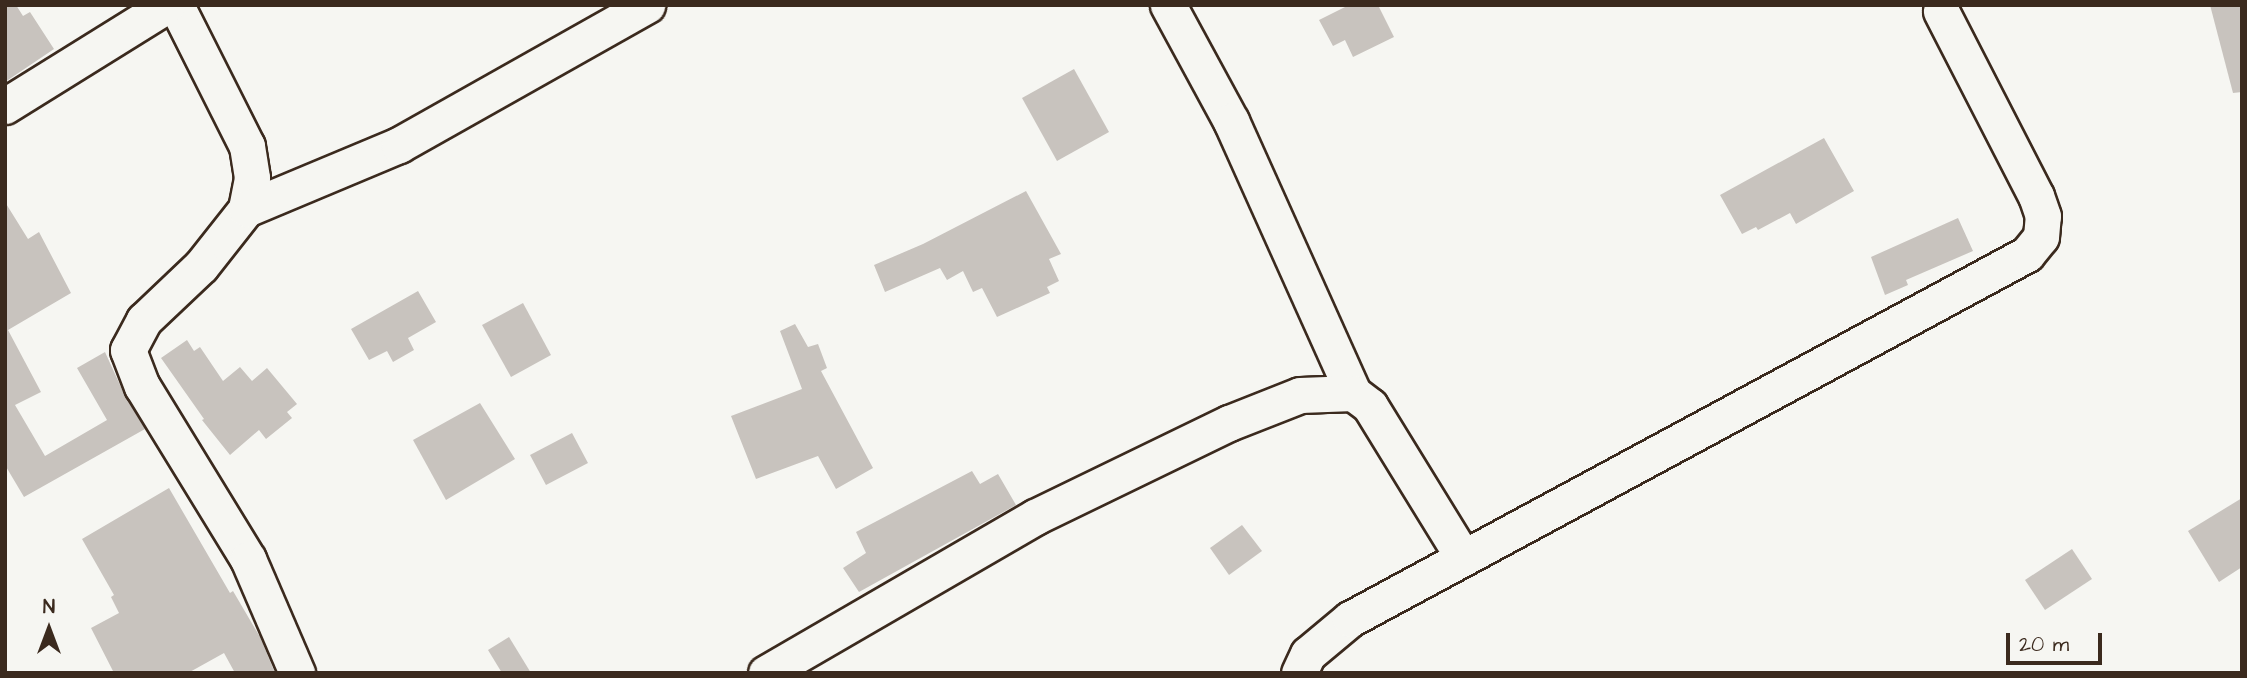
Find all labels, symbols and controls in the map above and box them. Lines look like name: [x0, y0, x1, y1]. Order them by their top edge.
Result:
north arrow: [14, 594, 84, 664]
text: N: [43, 594, 55, 621]
scale bar: [2009, 618, 2105, 662]
text: 20 m: [2019, 630, 2069, 659]

